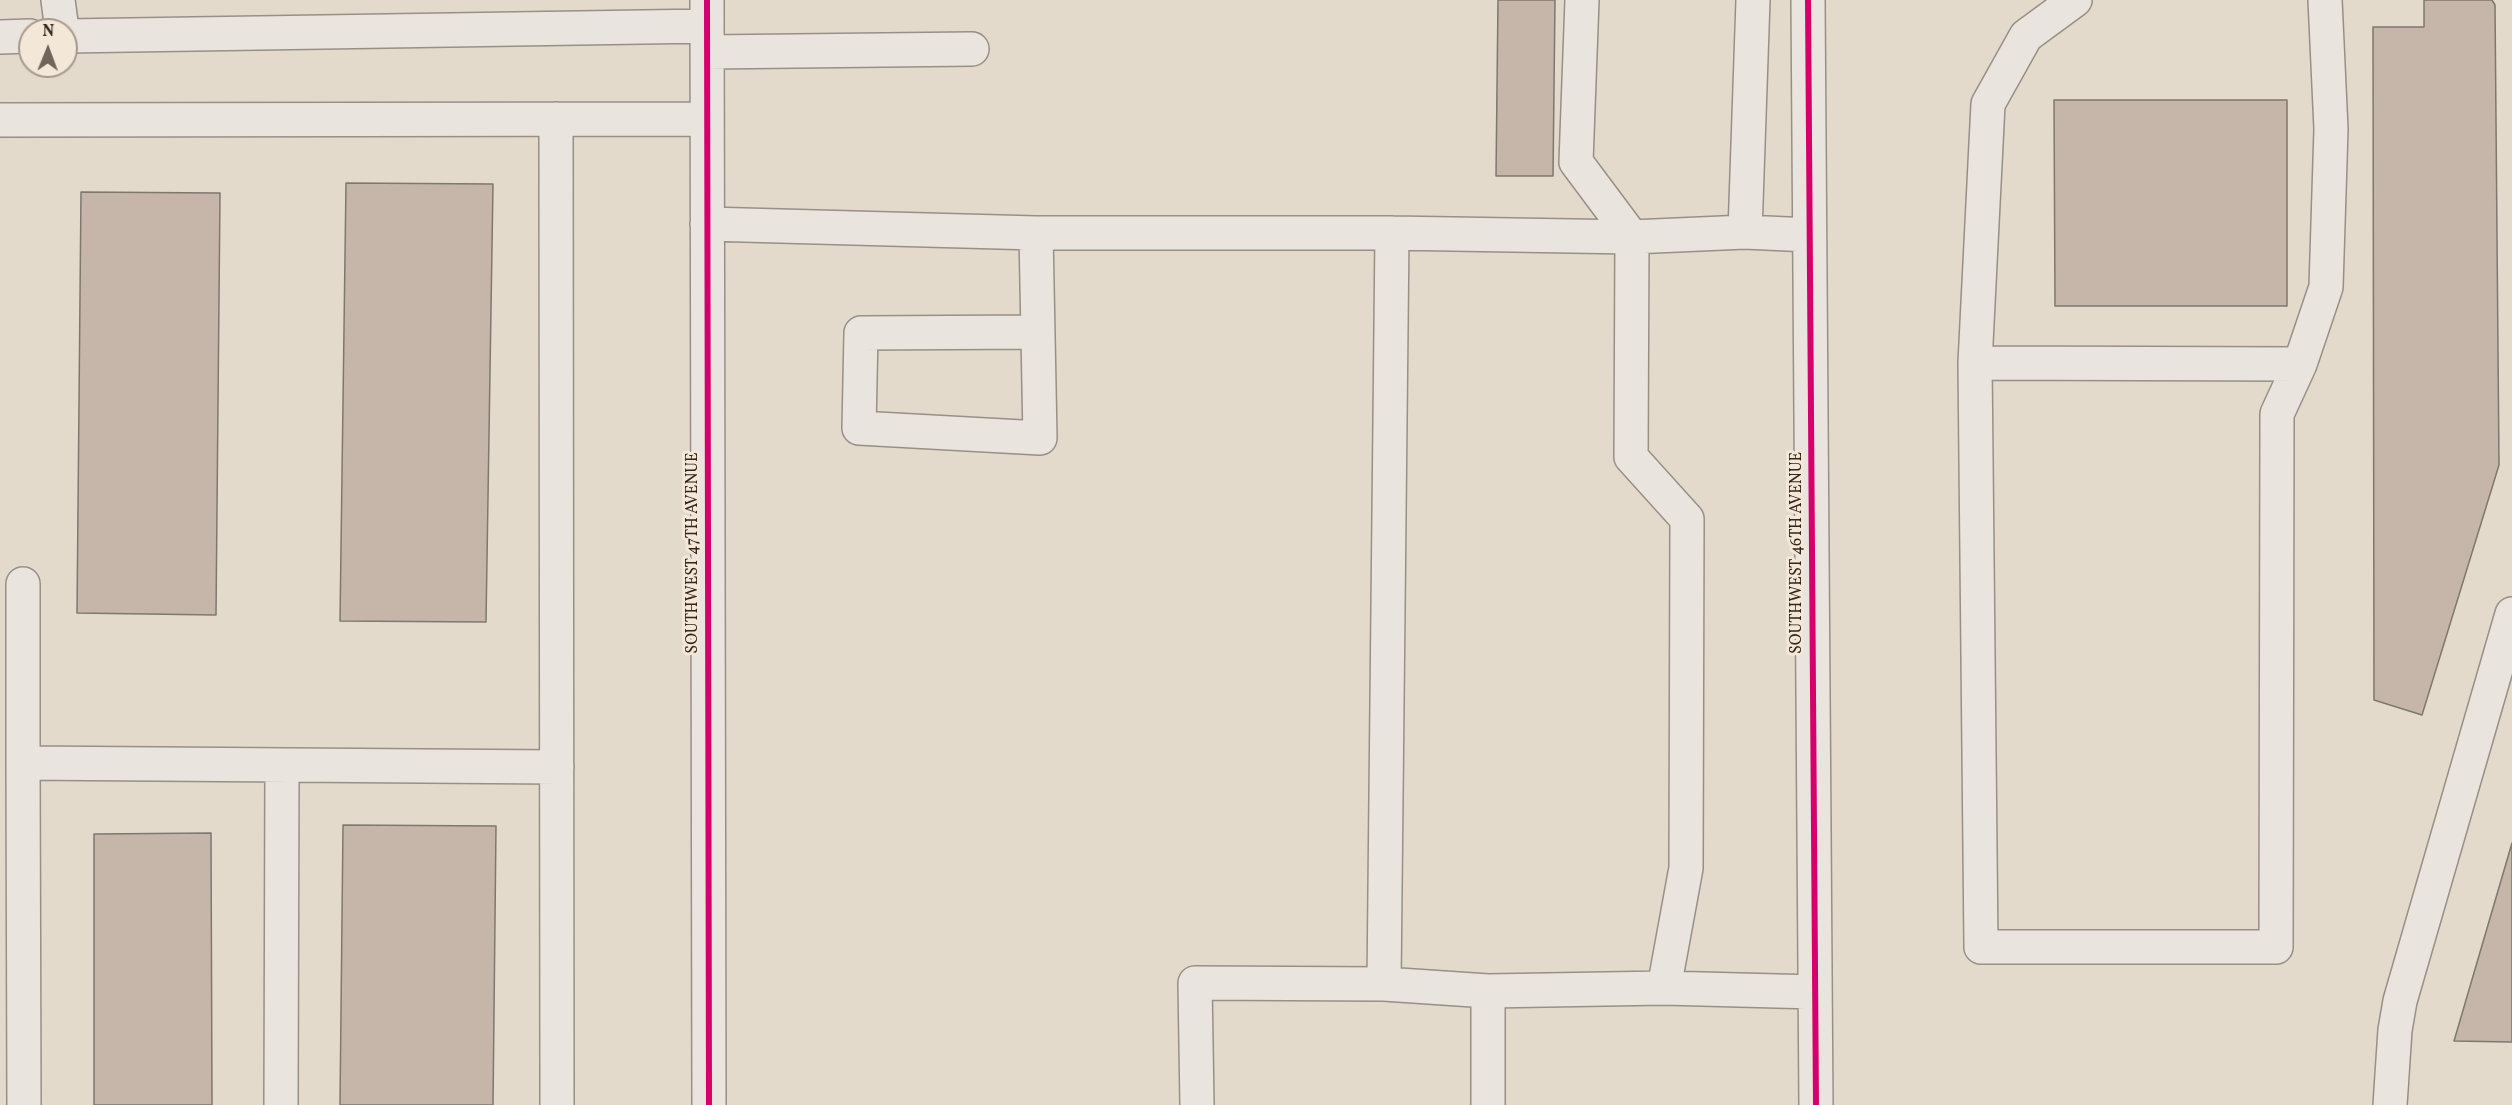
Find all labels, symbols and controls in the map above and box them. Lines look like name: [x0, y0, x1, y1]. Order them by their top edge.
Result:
north arrow: [18, 18, 78, 78]
text: N: [42, 21, 54, 43]
street label: SOUTHWEST 47TH AVENUE: [684, 452, 704, 654]
street label: SOUTHWEST 46TH AVENUE: [1788, 452, 1808, 654]

